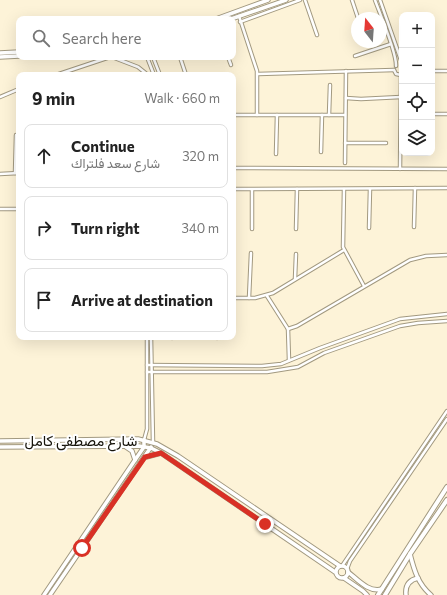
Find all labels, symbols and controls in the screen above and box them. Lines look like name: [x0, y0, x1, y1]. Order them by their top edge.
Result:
north arrow: [351, 12, 387, 48]
map controls: [399, 12, 435, 156]
button: +: [399, 12, 435, 48]
search box: [16, 16, 236, 60]
icon: search: [30, 27, 52, 49]
text: Search here: [62, 29, 141, 47]
button: −: [399, 48, 435, 84]
button: locate: [399, 84, 435, 120]
text: 9 min: [32, 88, 75, 109]
text: Walk · 660 m: [144, 90, 220, 106]
button: layers: [399, 120, 435, 156]
text: Continue: [71, 137, 135, 155]
icon: ahead: [33, 145, 55, 167]
text: 320 m: [182, 148, 219, 164]
text: شارع سعد فلتراك: [71, 155, 160, 171]
icon: right: [33, 217, 55, 239]
text: Turn right: [71, 219, 140, 237]
text: 340 m: [181, 220, 219, 236]
icon: arrive: [33, 289, 55, 311]
text: Arrive at destination: [71, 291, 213, 309]
street label: شارع مصطفى كامل: [25, 431, 138, 452]
route end: [256, 515, 274, 533]
route start: [73, 539, 91, 557]

